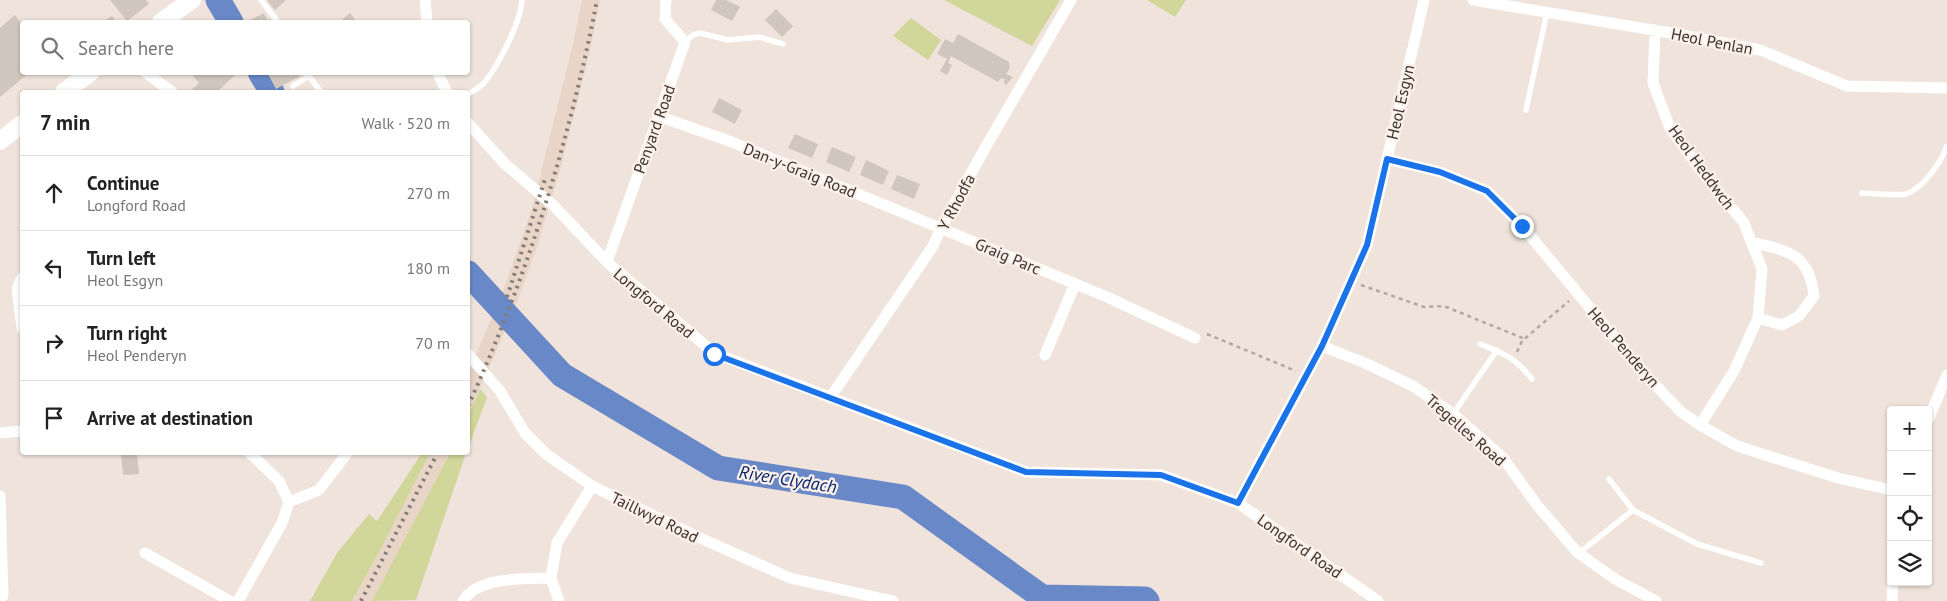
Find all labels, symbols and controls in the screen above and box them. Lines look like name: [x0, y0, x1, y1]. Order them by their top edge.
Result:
search box: [20, 20, 470, 75]
street label: Heol Penlan: [1669, 23, 1755, 59]
icon: search: [38, 34, 66, 62]
text: Search here: [78, 36, 174, 60]
street label: Heol Esgyn: [1382, 63, 1418, 141]
street label: Penyard Road: [629, 82, 679, 176]
text: 7 min: [40, 109, 90, 136]
text: Walk · 520 m: [361, 113, 450, 133]
street label: Heol Heddwch: [1665, 121, 1739, 213]
street label: Dan-y-Graig Road: [740, 138, 860, 202]
street label: Y Rhodfa: [933, 170, 979, 234]
text: Continue: [87, 171, 159, 195]
icon: ahead: [40, 179, 68, 207]
text: 270 m: [407, 183, 450, 203]
text: Longford Road: [87, 195, 186, 215]
route end: [1511, 215, 1534, 238]
street label: Graig Parc: [972, 233, 1044, 279]
text: Turn left: [87, 246, 156, 270]
icon: left: [40, 254, 68, 282]
text: 180 m: [407, 258, 450, 278]
street label: Longford Road: [610, 264, 698, 342]
text: Heol Esgyn: [87, 270, 163, 290]
street label: Heol Penderyn: [1584, 303, 1664, 391]
text: Turn right: [87, 321, 167, 345]
icon: right: [40, 329, 68, 357]
text: 70 m: [415, 333, 450, 353]
route start: [703, 343, 726, 366]
text: Heol Penderyn: [87, 345, 187, 365]
street label: Tregelles Road: [1422, 390, 1510, 470]
icon: arrive: [40, 404, 68, 432]
text: Arrive at destination: [87, 406, 253, 430]
map controls: [1887, 406, 1932, 586]
button: +: [1887, 406, 1932, 451]
button: −: [1887, 451, 1932, 496]
water label: River Clydach: [738, 460, 838, 498]
street label: Taillwyd Road: [608, 487, 702, 547]
button: locate: [1887, 496, 1932, 541]
street label: Longford Road: [1254, 509, 1346, 583]
button: layers: [1887, 541, 1932, 586]

